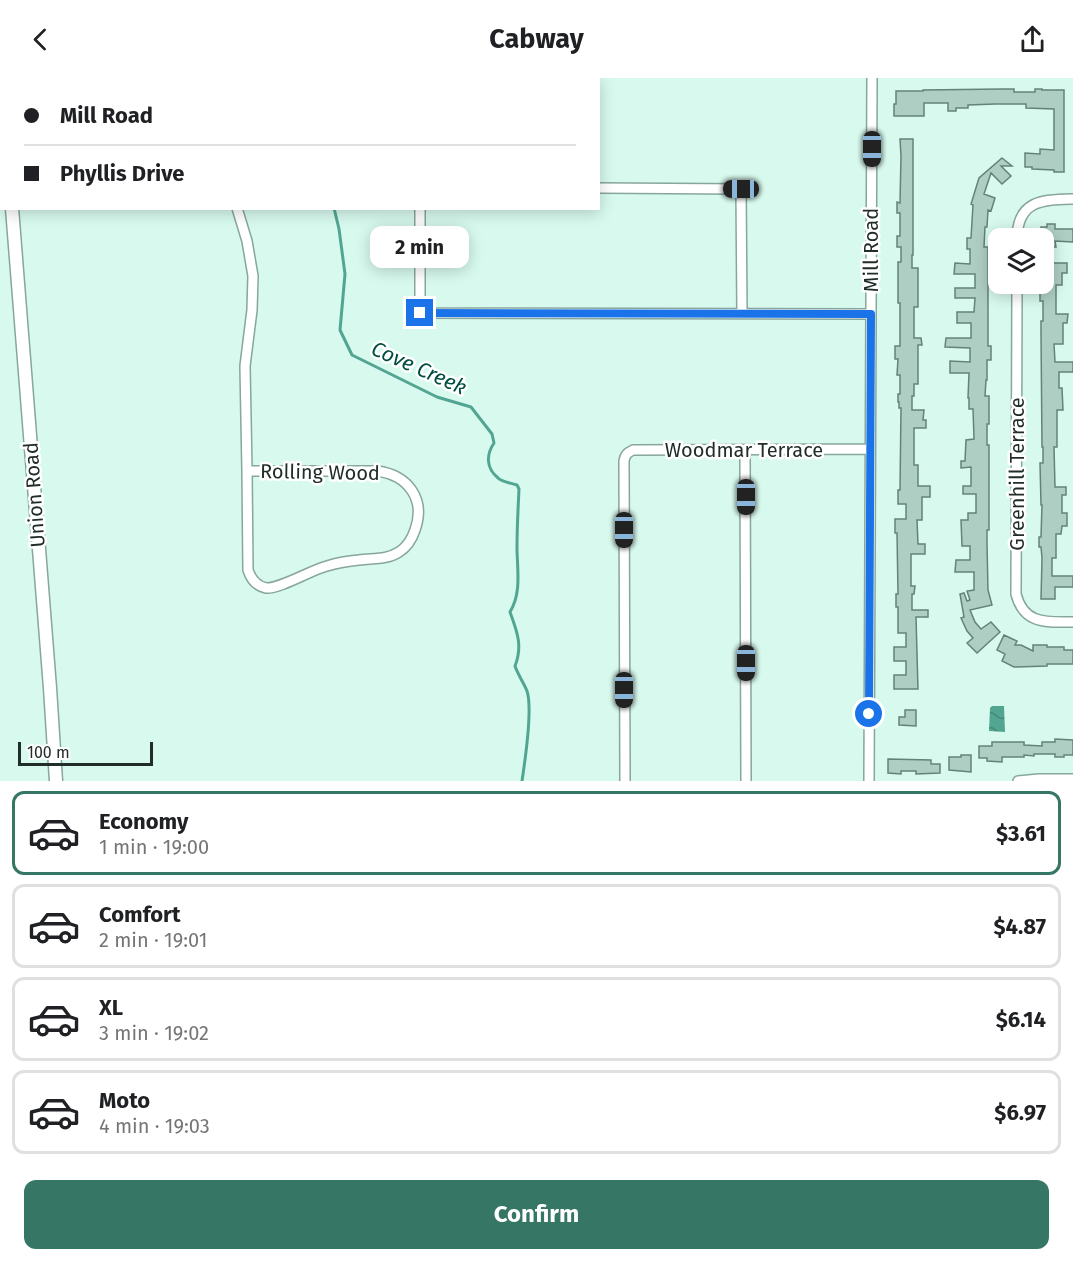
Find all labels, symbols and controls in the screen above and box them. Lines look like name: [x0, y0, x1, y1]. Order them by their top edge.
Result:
icon: back: [24, 23, 57, 56]
text: Cabway: [489, 23, 584, 55]
icon: share: [1016, 23, 1049, 56]
text: Mill Road: [60, 102, 153, 129]
car: [863, 131, 881, 167]
text: Phyllis Drive: [60, 160, 184, 187]
car: [723, 180, 759, 198]
street label: Mill Road: [859, 208, 883, 292]
callout: 2 min: [370, 226, 470, 268]
map controls: [988, 228, 1054, 294]
button: layers: [988, 228, 1054, 294]
text: 2 min: [395, 235, 444, 259]
route end: [406, 299, 433, 326]
water label: Cove Creek: [367, 335, 471, 401]
street label: Greenhill Terrace: [1005, 397, 1029, 551]
street label: Woodmar Terrace: [665, 438, 823, 462]
street label: Union Road: [18, 442, 50, 548]
street label: Rolling Wood: [260, 459, 380, 485]
car: [737, 479, 755, 515]
car: [615, 512, 633, 548]
car: [737, 645, 755, 681]
car: [615, 672, 633, 708]
route start: [855, 700, 882, 727]
scale bar: [18, 739, 153, 766]
text: 100 m: [27, 743, 70, 762]
icon: car: [27, 806, 81, 860]
text: Economy: [99, 808, 188, 835]
text: $3.61: [996, 820, 1046, 847]
text: 1 min · 19:00: [99, 835, 209, 859]
icon: car: [27, 899, 81, 953]
text: Comfort: [99, 901, 180, 928]
text: $4.87: [993, 913, 1046, 940]
text: 2 min · 19:01: [99, 928, 207, 952]
icon: car: [27, 992, 81, 1046]
text: XL: [99, 994, 123, 1021]
text: $6.14: [996, 1006, 1046, 1033]
text: 3 min · 19:02: [99, 1021, 209, 1045]
icon: car: [27, 1085, 81, 1139]
text: Moto: [99, 1087, 150, 1114]
text: $6.97: [994, 1099, 1046, 1126]
text: 4 min · 19:03: [99, 1114, 210, 1138]
button: Confirm: [24, 1180, 1049, 1249]

